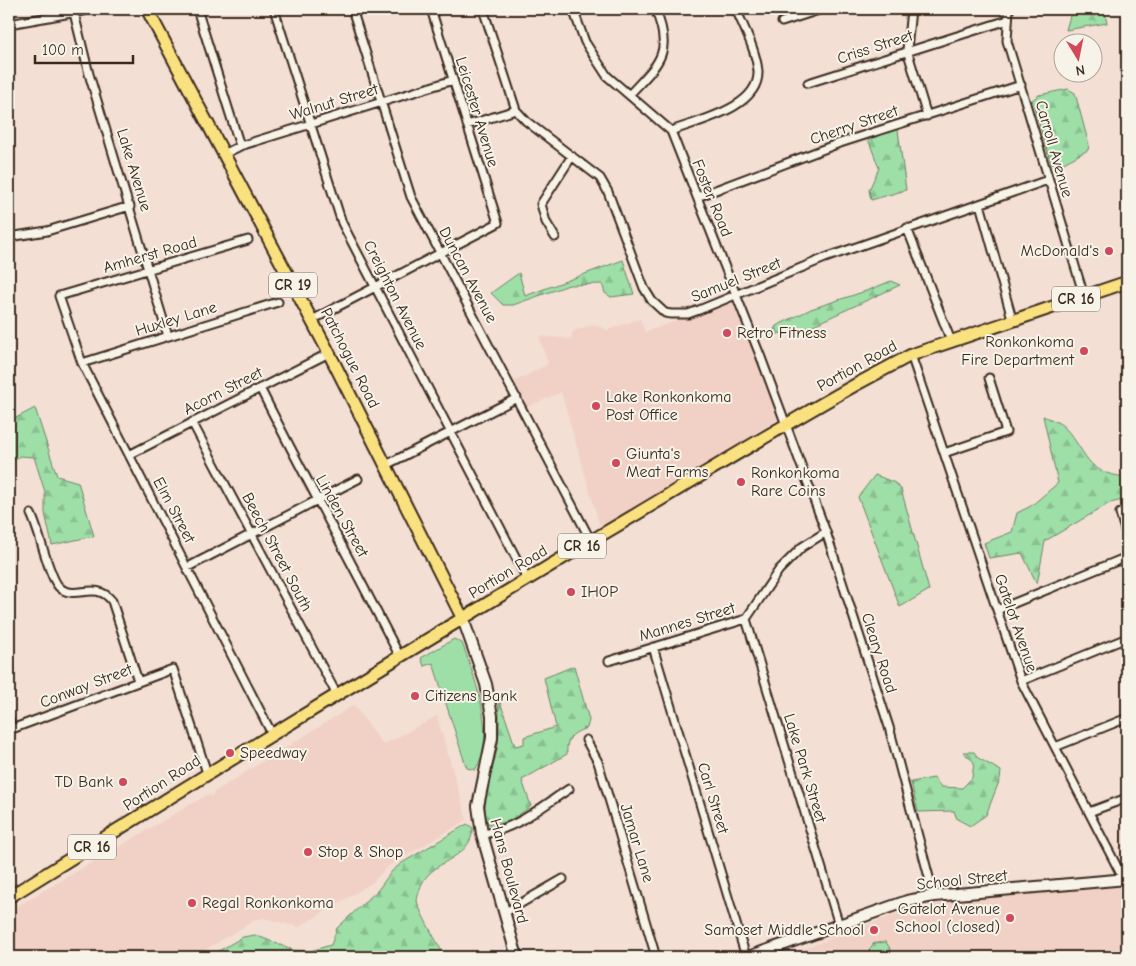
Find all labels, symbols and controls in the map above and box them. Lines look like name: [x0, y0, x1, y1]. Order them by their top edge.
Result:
street label: Criss Street: [835, 26, 916, 68]
scale bar: [35, 32, 132, 64]
north arrow: [1054, 32, 1104, 82]
text: 100 m: [42, 41, 84, 59]
street label: Leicester Avenue: [452, 55, 502, 169]
text: N: [1074, 61, 1086, 79]
street label: Walnut Street: [288, 80, 381, 124]
street label: Carroll Avenue: [1032, 98, 1076, 200]
street label: Cherry Street: [808, 101, 901, 148]
street label: Lake Avenue: [113, 126, 155, 214]
street label: Foster Road: [688, 157, 736, 239]
street label: Duncan Avenue: [435, 224, 501, 326]
street label: Amherst Road: [101, 233, 199, 277]
street label: Creighton Avenue: [360, 237, 430, 353]
place label: McDonald's: [1020, 242, 1099, 260]
marker: McDonald's: [1103, 245, 1115, 257]
street label: Samuel Street: [688, 254, 784, 306]
road number: CR 19: [269, 272, 317, 298]
road number: CR 16: [1052, 286, 1100, 312]
street label: Huxley Lane: [133, 298, 219, 340]
street label: Patchogue Road: [317, 305, 383, 411]
place label: Retro Fitness: [737, 324, 827, 342]
marker: Retro Fitness: [721, 327, 733, 339]
place label: Ronkonkoma Fire Department: [961, 333, 1074, 369]
street label: Portion Road: [814, 337, 900, 395]
marker: Ronkonkoma Fire Department: [1078, 345, 1090, 357]
street label: Acorn Street: [181, 363, 266, 419]
place label: Lake Ronkonkoma Post Office: [606, 388, 732, 424]
marker: Lake Ronkonkoma Post Office: [590, 400, 602, 412]
place label: Giunta's Meat Farms: [626, 445, 709, 481]
marker: Giunta's Meat Farms: [610, 457, 622, 469]
place label: Ronkonkoma Rare Coins: [751, 464, 840, 500]
street label: Linden Street: [312, 472, 372, 561]
street label: Elm Street: [149, 474, 199, 546]
marker: Ronkonkoma Rare Coins: [735, 476, 747, 488]
street label: Beech Street South: [238, 490, 316, 614]
road number: CR 16: [558, 534, 606, 558]
street label: Portion Road: [465, 541, 551, 603]
street label: Gatelot Avenue: [991, 572, 1041, 674]
place label: IHOP: [581, 583, 618, 601]
marker: IHOP: [565, 586, 577, 598]
street label: Mannes Street: [637, 599, 738, 645]
street label: Cleary Road: [858, 611, 900, 695]
street label: Conway Street: [37, 660, 135, 712]
place label: Citizens Bank: [425, 687, 517, 705]
marker: Citizens Bank: [409, 690, 421, 702]
street label: Lake Park Street: [780, 711, 830, 825]
place label: Speedway: [240, 744, 307, 762]
marker: Speedway: [224, 747, 236, 759]
street label: Portion Road: [120, 751, 204, 815]
street label: Carl Street: [694, 760, 732, 836]
place label: TD Bank: [54, 773, 113, 791]
marker: TD Bank: [117, 776, 129, 788]
street label: Jamar Lane: [616, 801, 658, 885]
street label: Hans Boulevard: [486, 817, 532, 925]
road number: CR 16: [68, 834, 116, 860]
place label: Stop & Shop: [318, 843, 403, 861]
marker: Stop & Shop: [302, 846, 314, 858]
street label: School Street: [916, 866, 1009, 894]
place label: Regal Ronkonkoma: [202, 894, 334, 912]
marker: Regal Ronkonkoma: [186, 897, 198, 909]
place label: Gatelot Avenue School (closed): [895, 900, 1000, 936]
marker: Gatelot Avenue School (closed): [1004, 912, 1016, 924]
place label: Samoset Middle School: [704, 921, 864, 939]
marker: Samoset Middle School: [868, 924, 880, 936]

